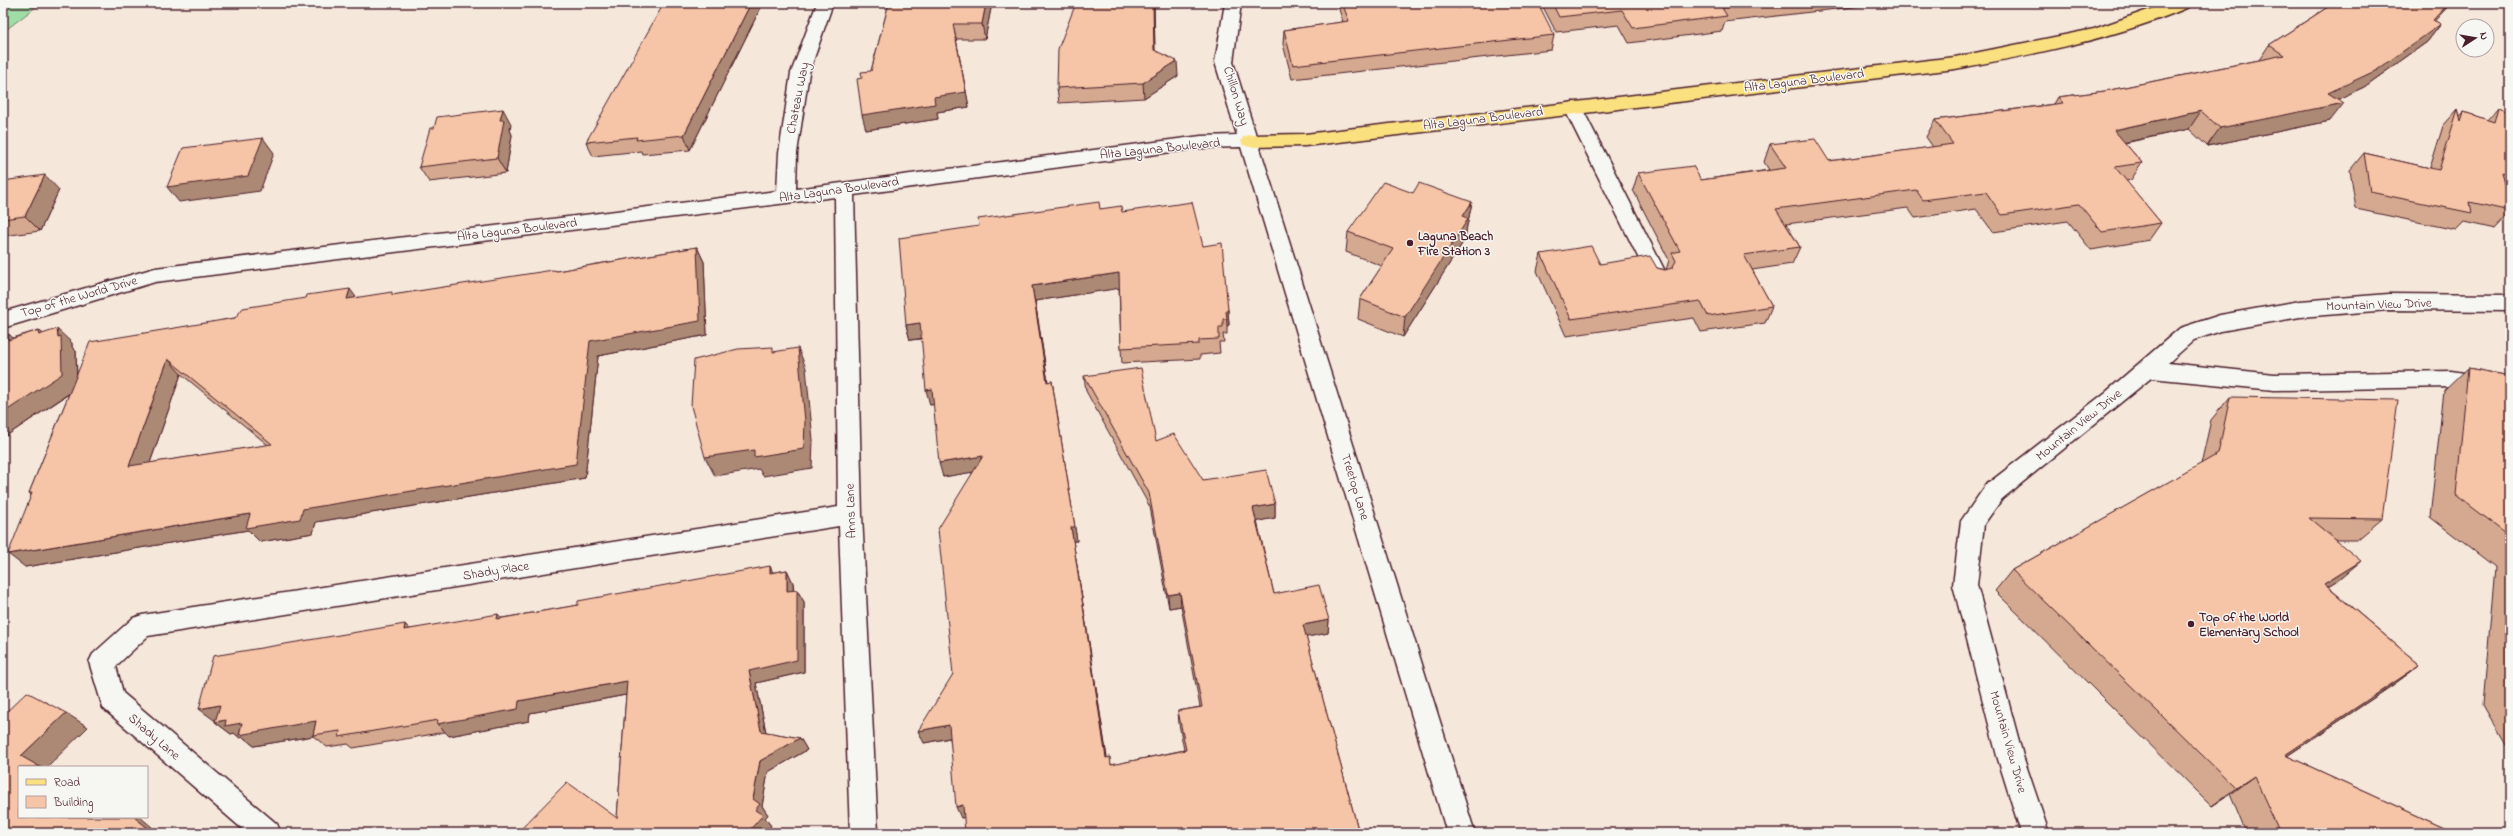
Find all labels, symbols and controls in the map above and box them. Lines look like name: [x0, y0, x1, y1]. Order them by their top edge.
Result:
north arrow: [2455, 18, 2495, 58]
text: N: [2475, 31, 2492, 41]
street label: Chateau Way: [782, 61, 815, 136]
street label: Chillon Way: [1217, 64, 1254, 128]
street label: Alta Laguna Boulevard: [1743, 64, 1866, 99]
street label: Alta Laguna Boulevard: [1422, 102, 1545, 137]
street label: Alta Laguna Boulevard: [1099, 133, 1222, 166]
street label: Alta Laguna Boulevard: [778, 172, 901, 209]
street label: Alta Laguna Boulevard: [456, 213, 579, 248]
place label: Laguna Beach Fire Station 3: [1417, 227, 1493, 261]
marker: Laguna Beach Fire Station 3: [1405, 238, 1415, 248]
street label: Top of the World Drive: [19, 271, 140, 323]
street label: Mountain View Drive: [2326, 294, 2432, 316]
street label: Mountain View Drive: [2032, 384, 2126, 466]
street label: Treetop Lane: [1336, 451, 1374, 523]
street label: Anns Lane: [841, 483, 861, 539]
street label: Shady Place: [461, 556, 531, 587]
place label: Top of the World Elementary School: [2199, 608, 2299, 644]
marker: Top of the World Elementary School: [2186, 619, 2196, 629]
street label: Mountain View Drive: [1984, 689, 2032, 796]
street label: Shady Lane: [123, 709, 184, 766]
legend: [18, 766, 148, 818]
text: Road: [54, 774, 80, 792]
text: Building: [53, 794, 93, 813]

